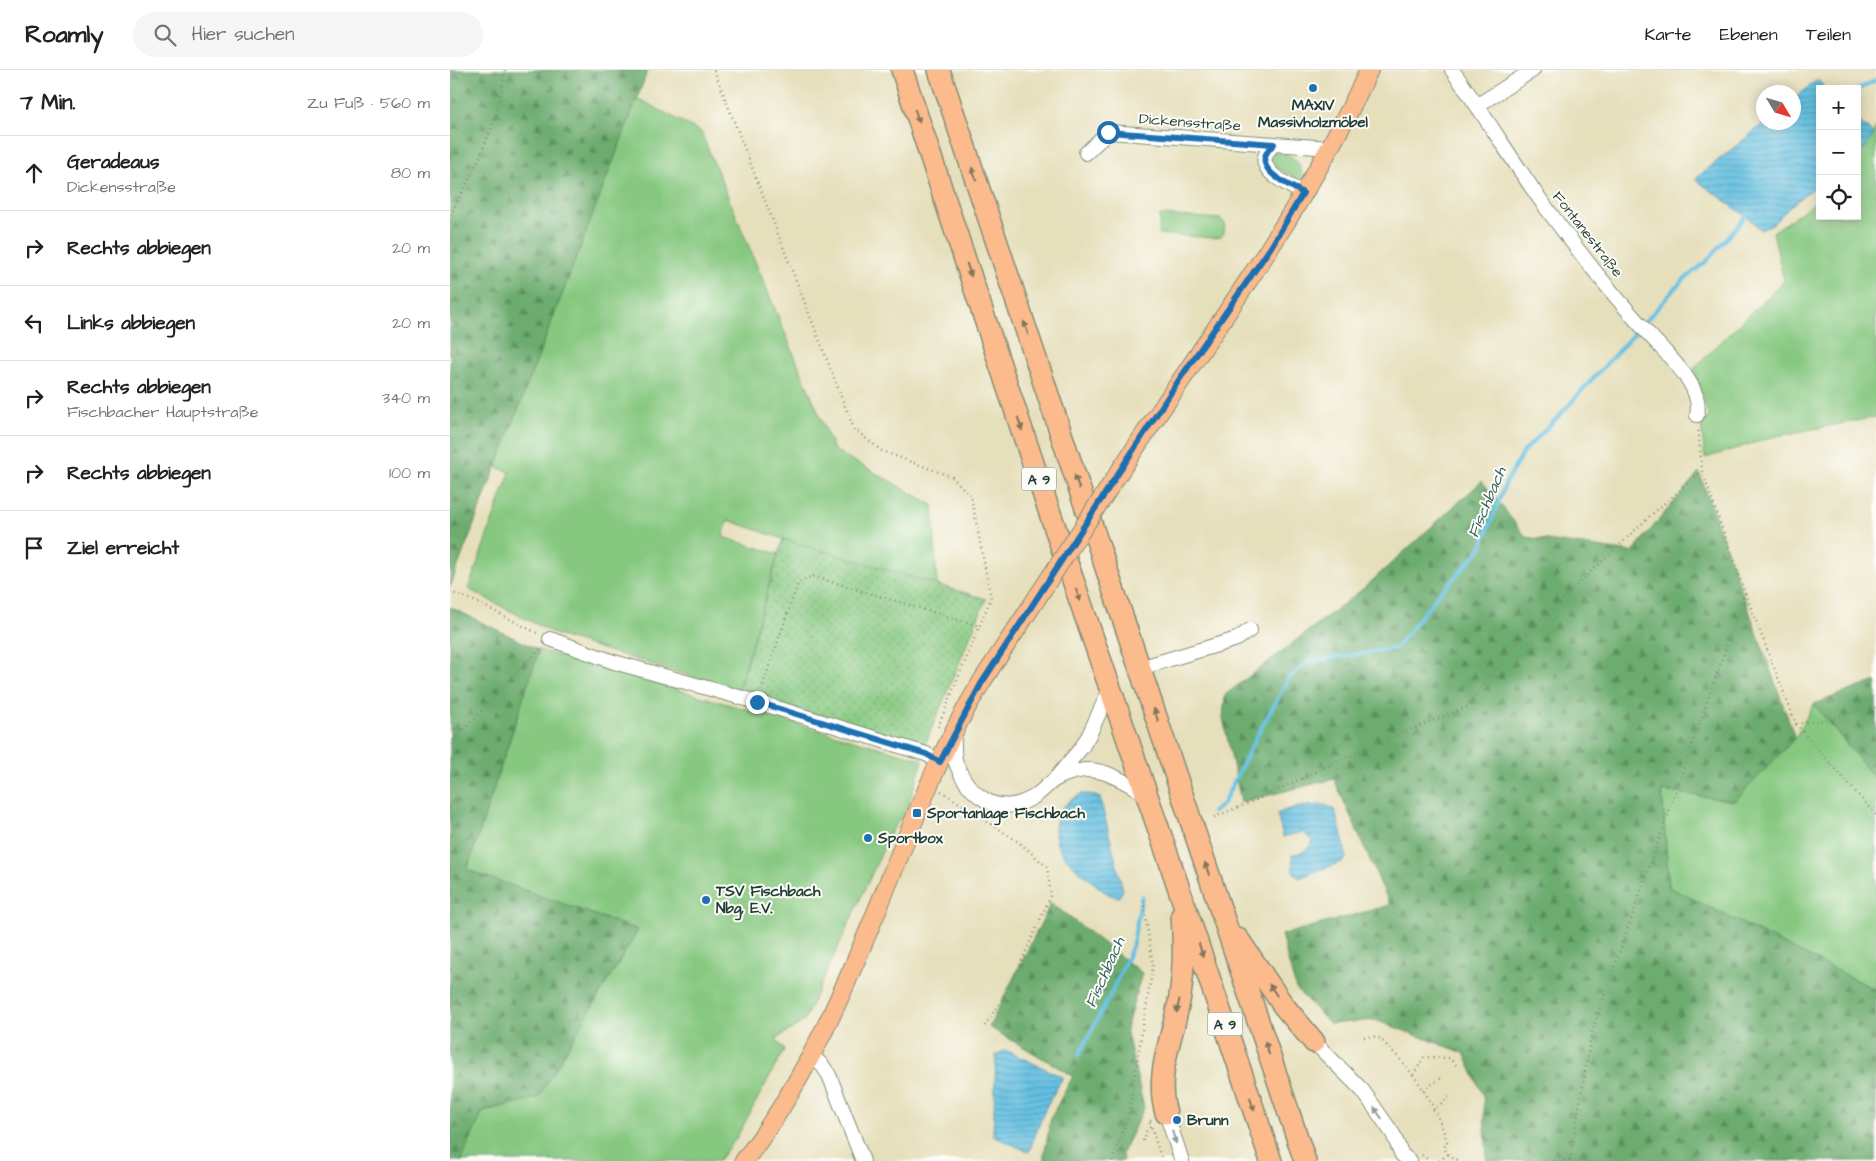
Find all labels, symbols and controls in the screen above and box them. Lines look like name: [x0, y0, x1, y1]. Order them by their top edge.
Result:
search box: [133, 12, 483, 57]
text: Roamly: [25, 18, 103, 52]
icon: search: [151, 21, 179, 49]
text: Hier suchen: [191, 21, 295, 48]
text: Karte: [1644, 22, 1692, 47]
text: Ebenen: [1720, 22, 1778, 47]
text: Teilen: [1806, 22, 1851, 47]
marker: MAXIV Massivholzmöbel: [1307, 82, 1319, 94]
north arrow: [1756, 85, 1801, 130]
map controls: [1816, 85, 1861, 220]
button: +: [1816, 85, 1861, 130]
text: 7 Min.: [20, 88, 75, 117]
text: Zu Fuß · 560 m: [307, 92, 430, 114]
place label: MAXIV Massivholzmöbel: [1258, 95, 1369, 133]
street label: Dickensstraße: [1138, 108, 1242, 137]
one-way arrow: [914, 109, 921, 124]
route start: [1097, 121, 1120, 144]
button: −: [1816, 130, 1861, 175]
text: Geradeaus: [67, 149, 159, 176]
icon: ahead: [20, 159, 48, 187]
text: 80 m: [391, 162, 430, 184]
one-way arrow: [970, 166, 978, 181]
button: locate: [1816, 175, 1861, 220]
text: Dickensstraße: [67, 176, 176, 198]
street label: Fontanestraße: [1547, 187, 1628, 282]
icon: right: [20, 234, 48, 262]
text: Rechts abbiegen: [67, 235, 211, 262]
text: 20 m: [392, 237, 430, 259]
one-way arrow: [965, 263, 973, 278]
icon: left: [20, 309, 48, 337]
text: Links abbiegen: [67, 310, 195, 337]
text: 20 m: [392, 312, 430, 334]
one-way arrow: [1022, 320, 1030, 335]
text: Rechts abbiegen: [67, 374, 211, 401]
icon: right: [20, 384, 48, 412]
text: 340 m: [382, 387, 430, 409]
text: Fischbacher Hauptstraße: [67, 401, 258, 423]
one-way arrow: [1017, 417, 1024, 432]
icon: right: [20, 459, 48, 487]
text: Rechts abbiegen: [67, 460, 211, 487]
text: 100 m: [389, 462, 430, 484]
water label: Fischbach: [1462, 463, 1512, 541]
road number: A 9: [1022, 468, 1056, 490]
one-way arrow: [1073, 475, 1081, 490]
icon: arrive: [20, 534, 48, 562]
text: Ziel erreicht: [67, 535, 179, 562]
one-way arrow: [1074, 588, 1082, 603]
route end: [746, 691, 769, 714]
one-way arrow: [1152, 707, 1160, 722]
place label: Sportanlage Fischbach: [926, 803, 1085, 826]
marker: Sportanlage Fischbach: [911, 807, 923, 819]
place label: Sportbox: [877, 828, 944, 849]
marker: Sportbox: [862, 832, 874, 844]
one-way arrow: [1203, 862, 1211, 877]
place label: TSV Fischbach Nbg, E.V.: [715, 881, 821, 921]
marker: TSV Fischbach Nbg, E.V.: [700, 894, 712, 906]
water label: Fischbach: [1080, 933, 1131, 1011]
one-way arrow: [1198, 943, 1205, 958]
one-way arrow: [1268, 983, 1278, 997]
one-way arrow: [1174, 998, 1182, 1013]
road number: A 9: [1208, 1012, 1242, 1036]
one-way arrow: [1263, 1041, 1270, 1056]
one-way arrow: [1249, 1097, 1256, 1112]
one-way arrow: [1373, 1106, 1383, 1119]
place label: Brunn: [1187, 1110, 1229, 1131]
marker: Brunn: [1171, 1114, 1183, 1126]
one-way arrow: [1170, 1130, 1178, 1145]

